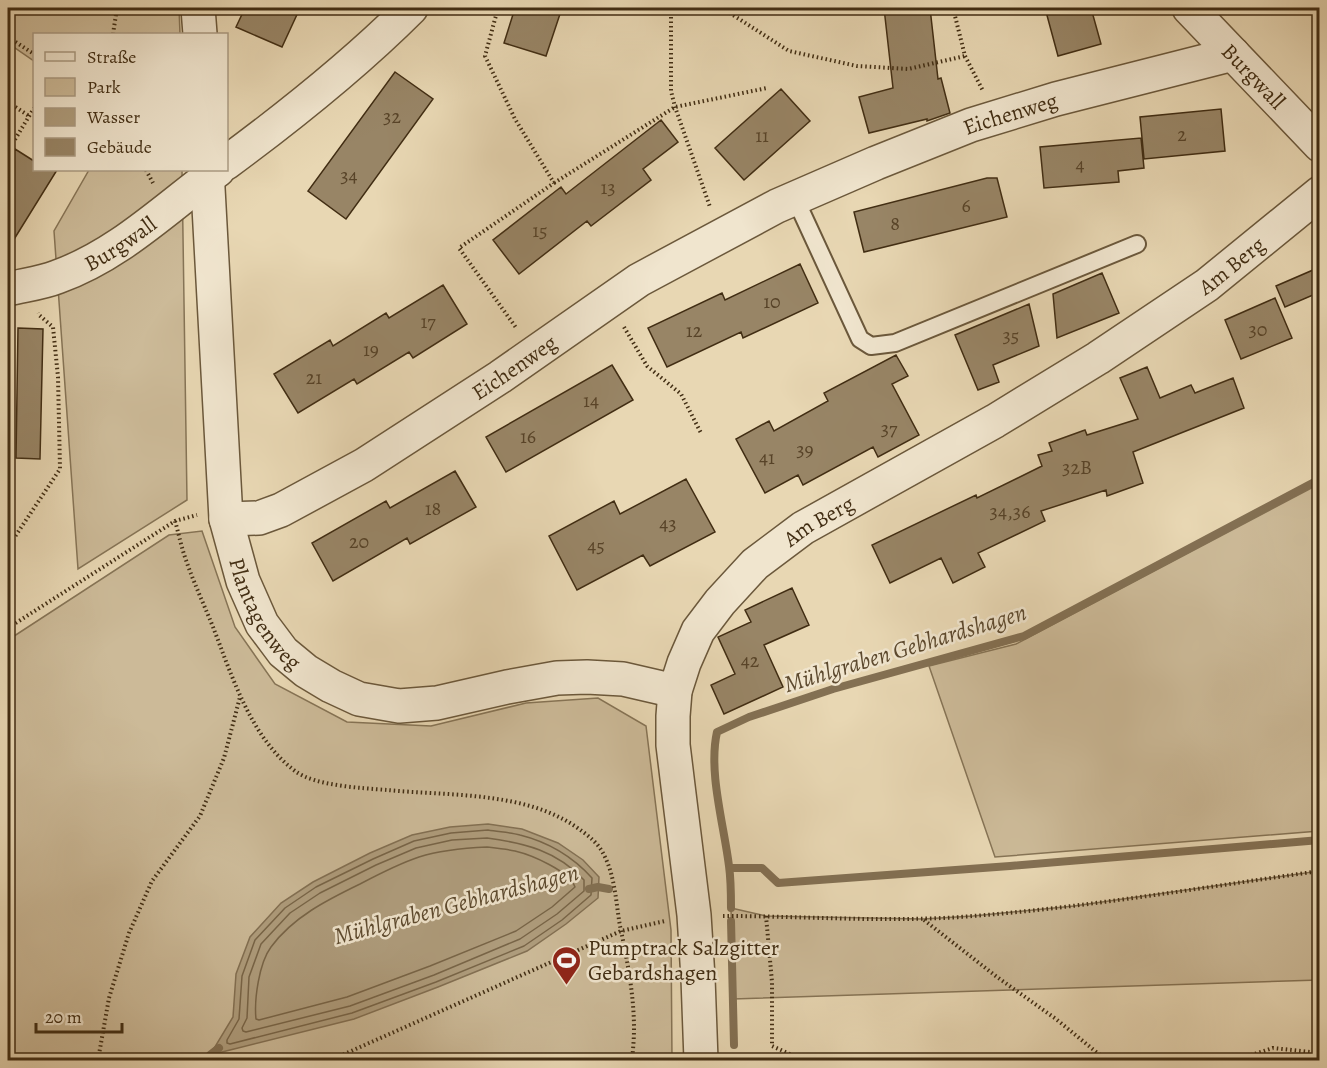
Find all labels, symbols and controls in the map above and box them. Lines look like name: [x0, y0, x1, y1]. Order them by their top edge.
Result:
legend: [33, 33, 228, 171]
street label: Burgwall: [1215, 37, 1292, 116]
text: Straße: [87, 45, 136, 69]
text: Park: [87, 75, 121, 99]
street label: Eichenweg: [959, 85, 1061, 143]
house number: 32: [383, 103, 401, 130]
text: Wasser: [86, 105, 140, 129]
house number: 2: [1177, 121, 1187, 148]
house number: 11: [755, 122, 769, 149]
text: Gebäude: [87, 135, 152, 159]
house number: 4: [1075, 151, 1085, 178]
house number: 34: [340, 162, 358, 189]
house number: 13: [600, 174, 616, 201]
house number: 6: [961, 192, 971, 219]
street label: Burgwall: [79, 209, 163, 279]
house number: 8: [890, 210, 900, 237]
house number: 15: [532, 217, 548, 244]
street label: Am Berg: [1192, 230, 1271, 303]
house number: 10: [763, 288, 781, 315]
house number: 17: [420, 308, 436, 335]
house number: 30: [1249, 316, 1267, 343]
house number: 12: [686, 317, 703, 344]
house number: 35: [1003, 322, 1019, 349]
street label: Eichenweg: [466, 328, 563, 407]
house number: 19: [363, 336, 379, 363]
house number: 21: [306, 364, 322, 391]
house number: 14: [583, 387, 599, 414]
house number: 37: [881, 415, 898, 442]
house number: 16: [520, 423, 536, 450]
house number: 39: [796, 436, 814, 463]
house number: 41: [759, 444, 775, 471]
house number: 32B: [1062, 454, 1092, 481]
street label: Am Berg: [776, 489, 859, 554]
house number: 18: [425, 495, 441, 522]
house number: 34,36: [990, 498, 1030, 525]
house number: 43: [659, 510, 677, 537]
house number: 20: [349, 528, 369, 555]
house number: 45: [587, 532, 605, 559]
street label: Plantagenweg: [221, 554, 307, 677]
water label: Mühlgraben Gebhardshagen: [780, 596, 1030, 700]
house number: 42: [741, 647, 760, 674]
water label: Mühlgraben Gebhardshagen: [330, 856, 582, 952]
place label: Pumptrack Salzgitter Gebardshagen: [588, 933, 779, 988]
sports icon: Pumptrack Salzgitter Gebardshagen: [551, 944, 583, 986]
scale bar: [36, 996, 122, 1034]
text: 20 m: [45, 1005, 82, 1029]

